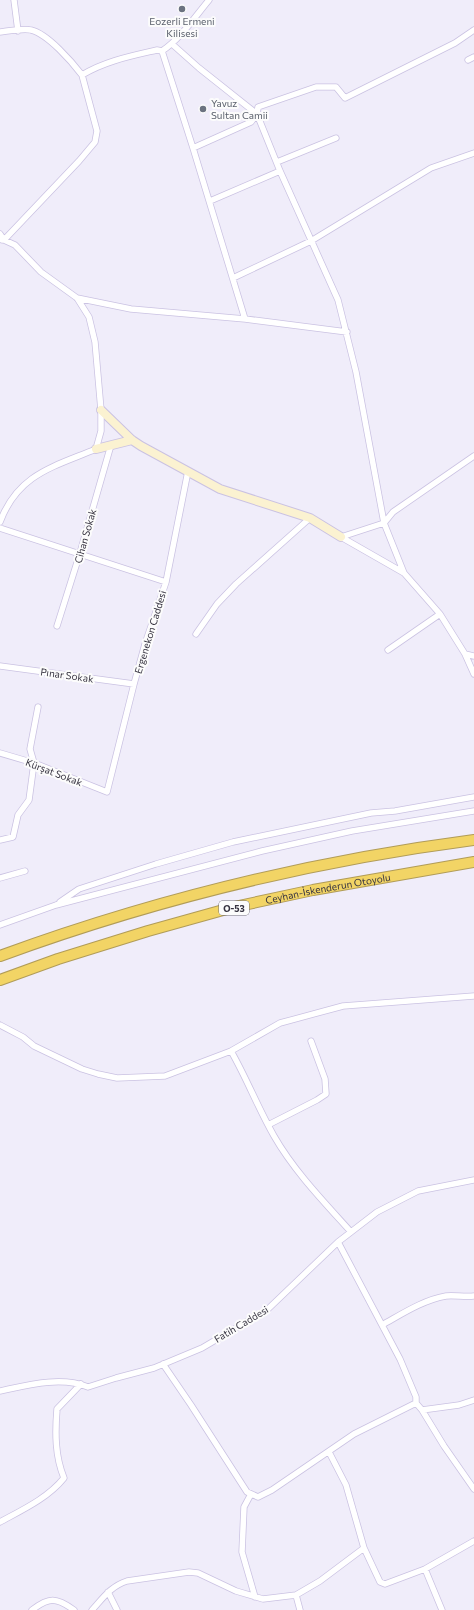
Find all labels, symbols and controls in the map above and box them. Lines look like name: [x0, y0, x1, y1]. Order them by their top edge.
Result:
marker: Eozerli Ermeni Kilisesi: [177, 4, 187, 14]
place label: Eozerli Ermeni Kilisesi: [149, 15, 215, 39]
place label: Yavuz Sultan Camii: [211, 97, 268, 121]
marker: Yavuz Sultan Camii: [198, 104, 208, 114]
street label: Cihan Sokak: [72, 507, 99, 565]
street label: Ergenekon Caddesi: [132, 589, 168, 675]
street label: Pınar Sokak: [40, 665, 95, 685]
street label: Kürşat Sokak: [24, 756, 85, 789]
street label: Ceyhan-İskenderun Otoyolu: [264, 871, 391, 906]
road number: O-53: [219, 901, 249, 915]
street label: Fatih Caddesi: [212, 1303, 270, 1345]

